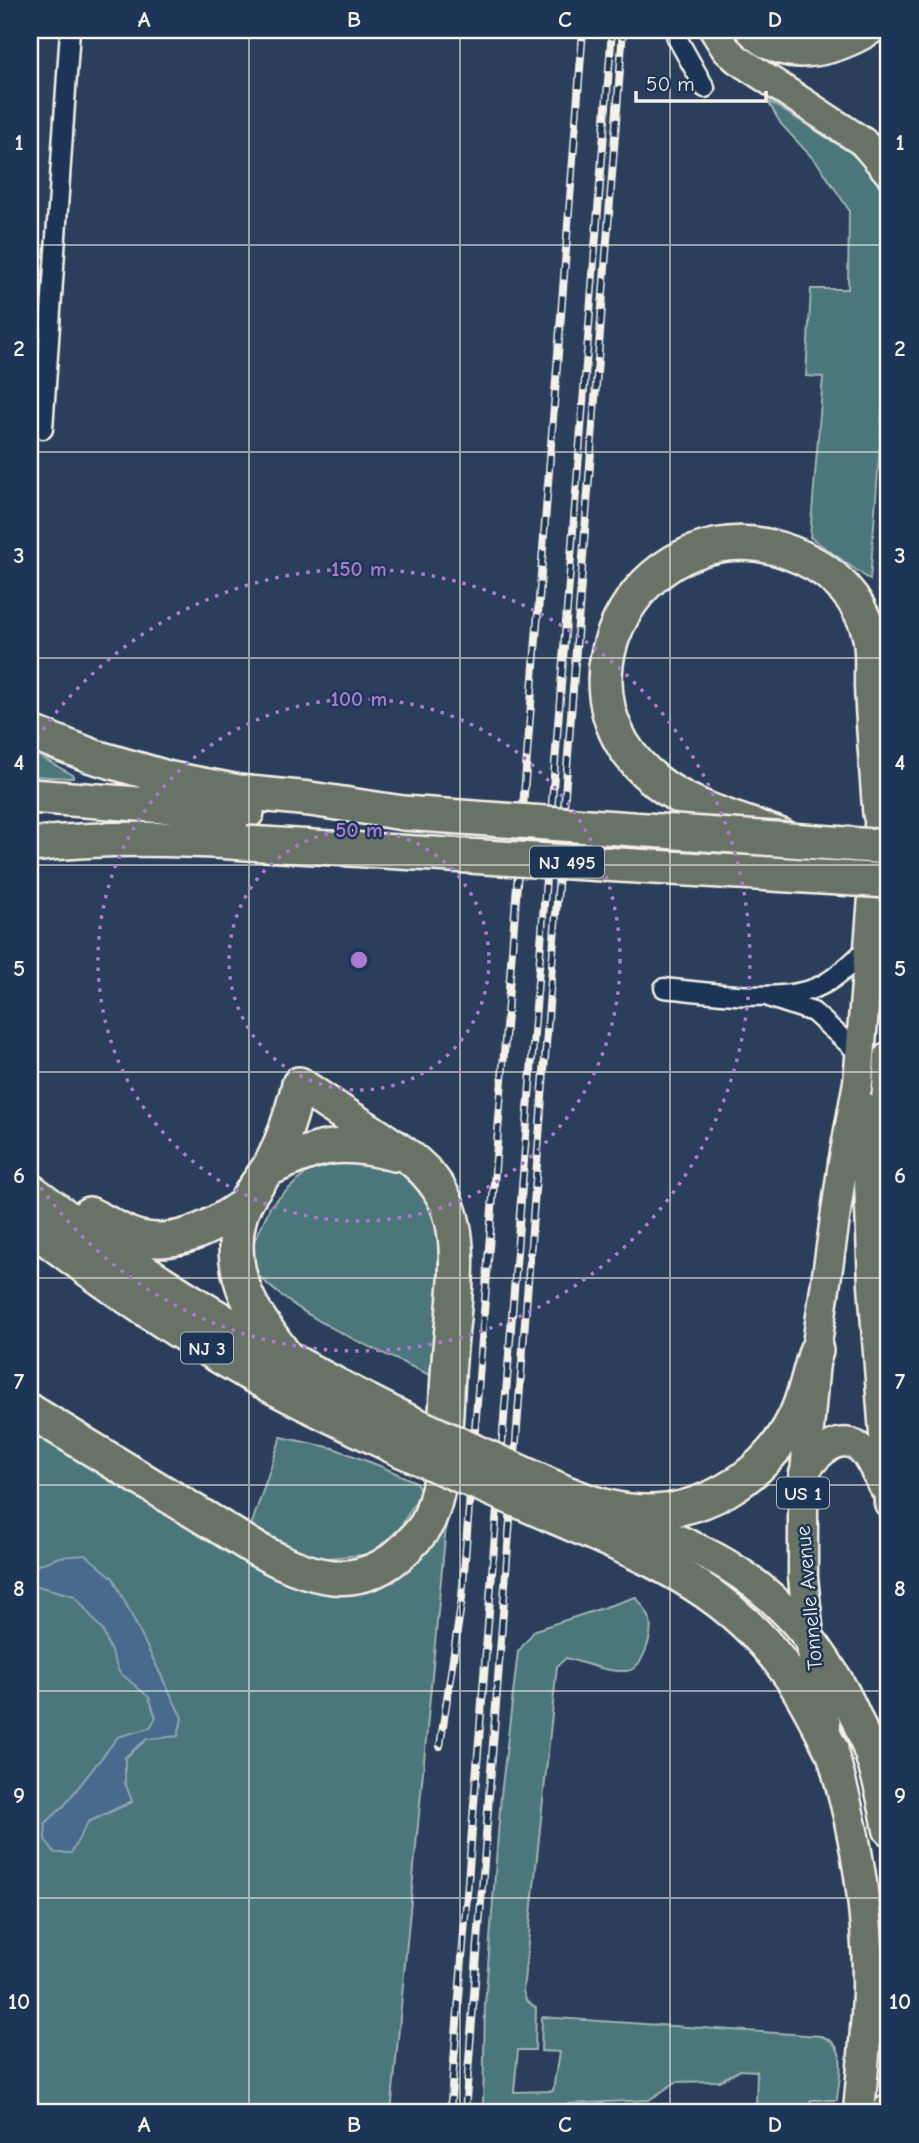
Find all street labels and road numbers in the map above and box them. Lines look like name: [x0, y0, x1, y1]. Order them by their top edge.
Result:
road number: NJ 495: [530, 846, 604, 877]
road number: NJ 3: [181, 1332, 233, 1364]
road number: US 1: [777, 1478, 829, 1508]
street label: Tonnelle Avenue: [791, 1525, 827, 1671]

